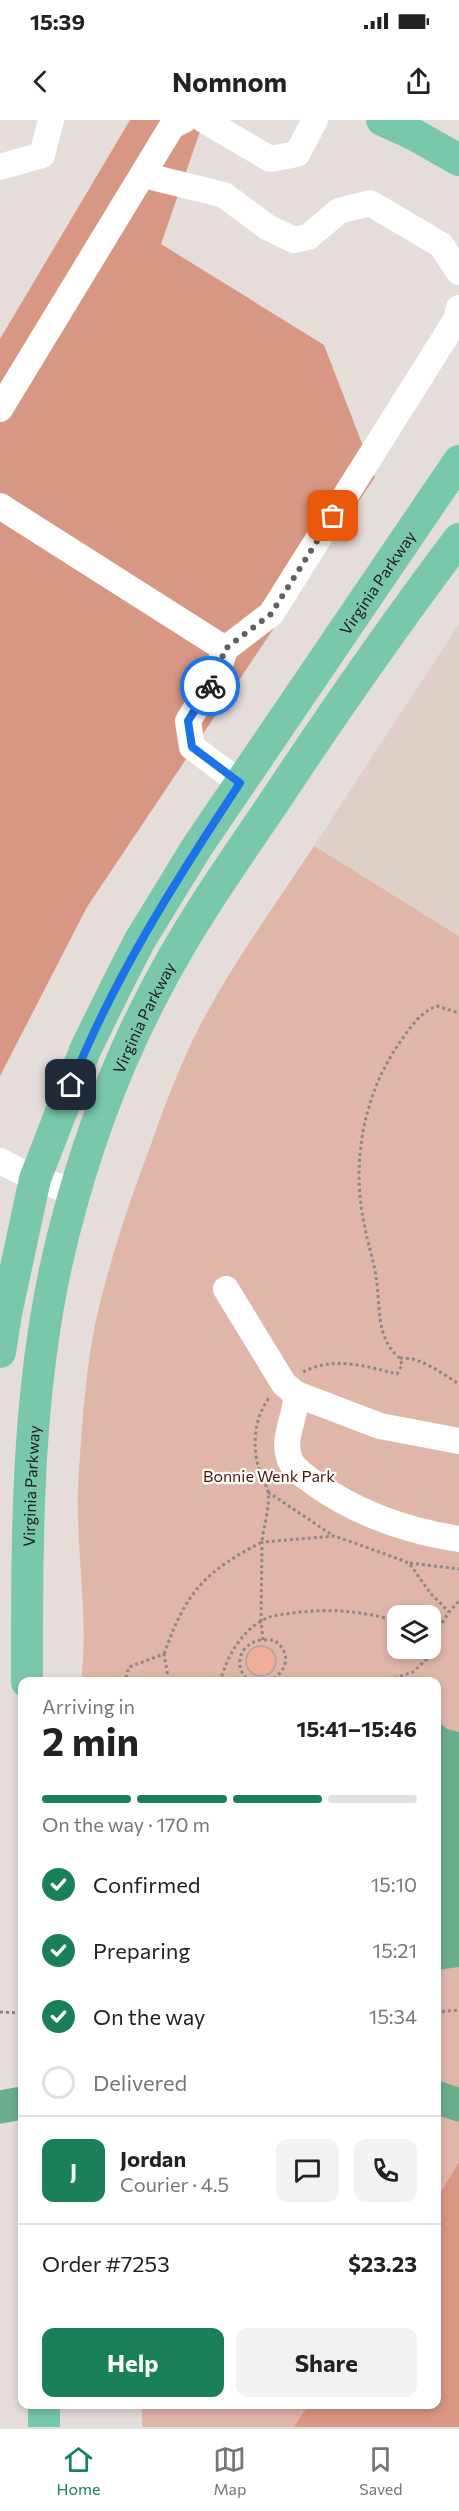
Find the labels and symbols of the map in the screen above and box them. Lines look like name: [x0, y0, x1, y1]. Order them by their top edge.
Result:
pin: [307, 490, 358, 541]
street label: Virginia Parkway: [335, 527, 419, 638]
courier: [180, 656, 240, 716]
street label: Virginia Parkway: [108, 958, 178, 1076]
pin: [45, 1059, 96, 1110]
street label: Virginia Parkway: [18, 1425, 43, 1547]
park label: Bonnie Wenk Park: [203, 1466, 335, 1485]

